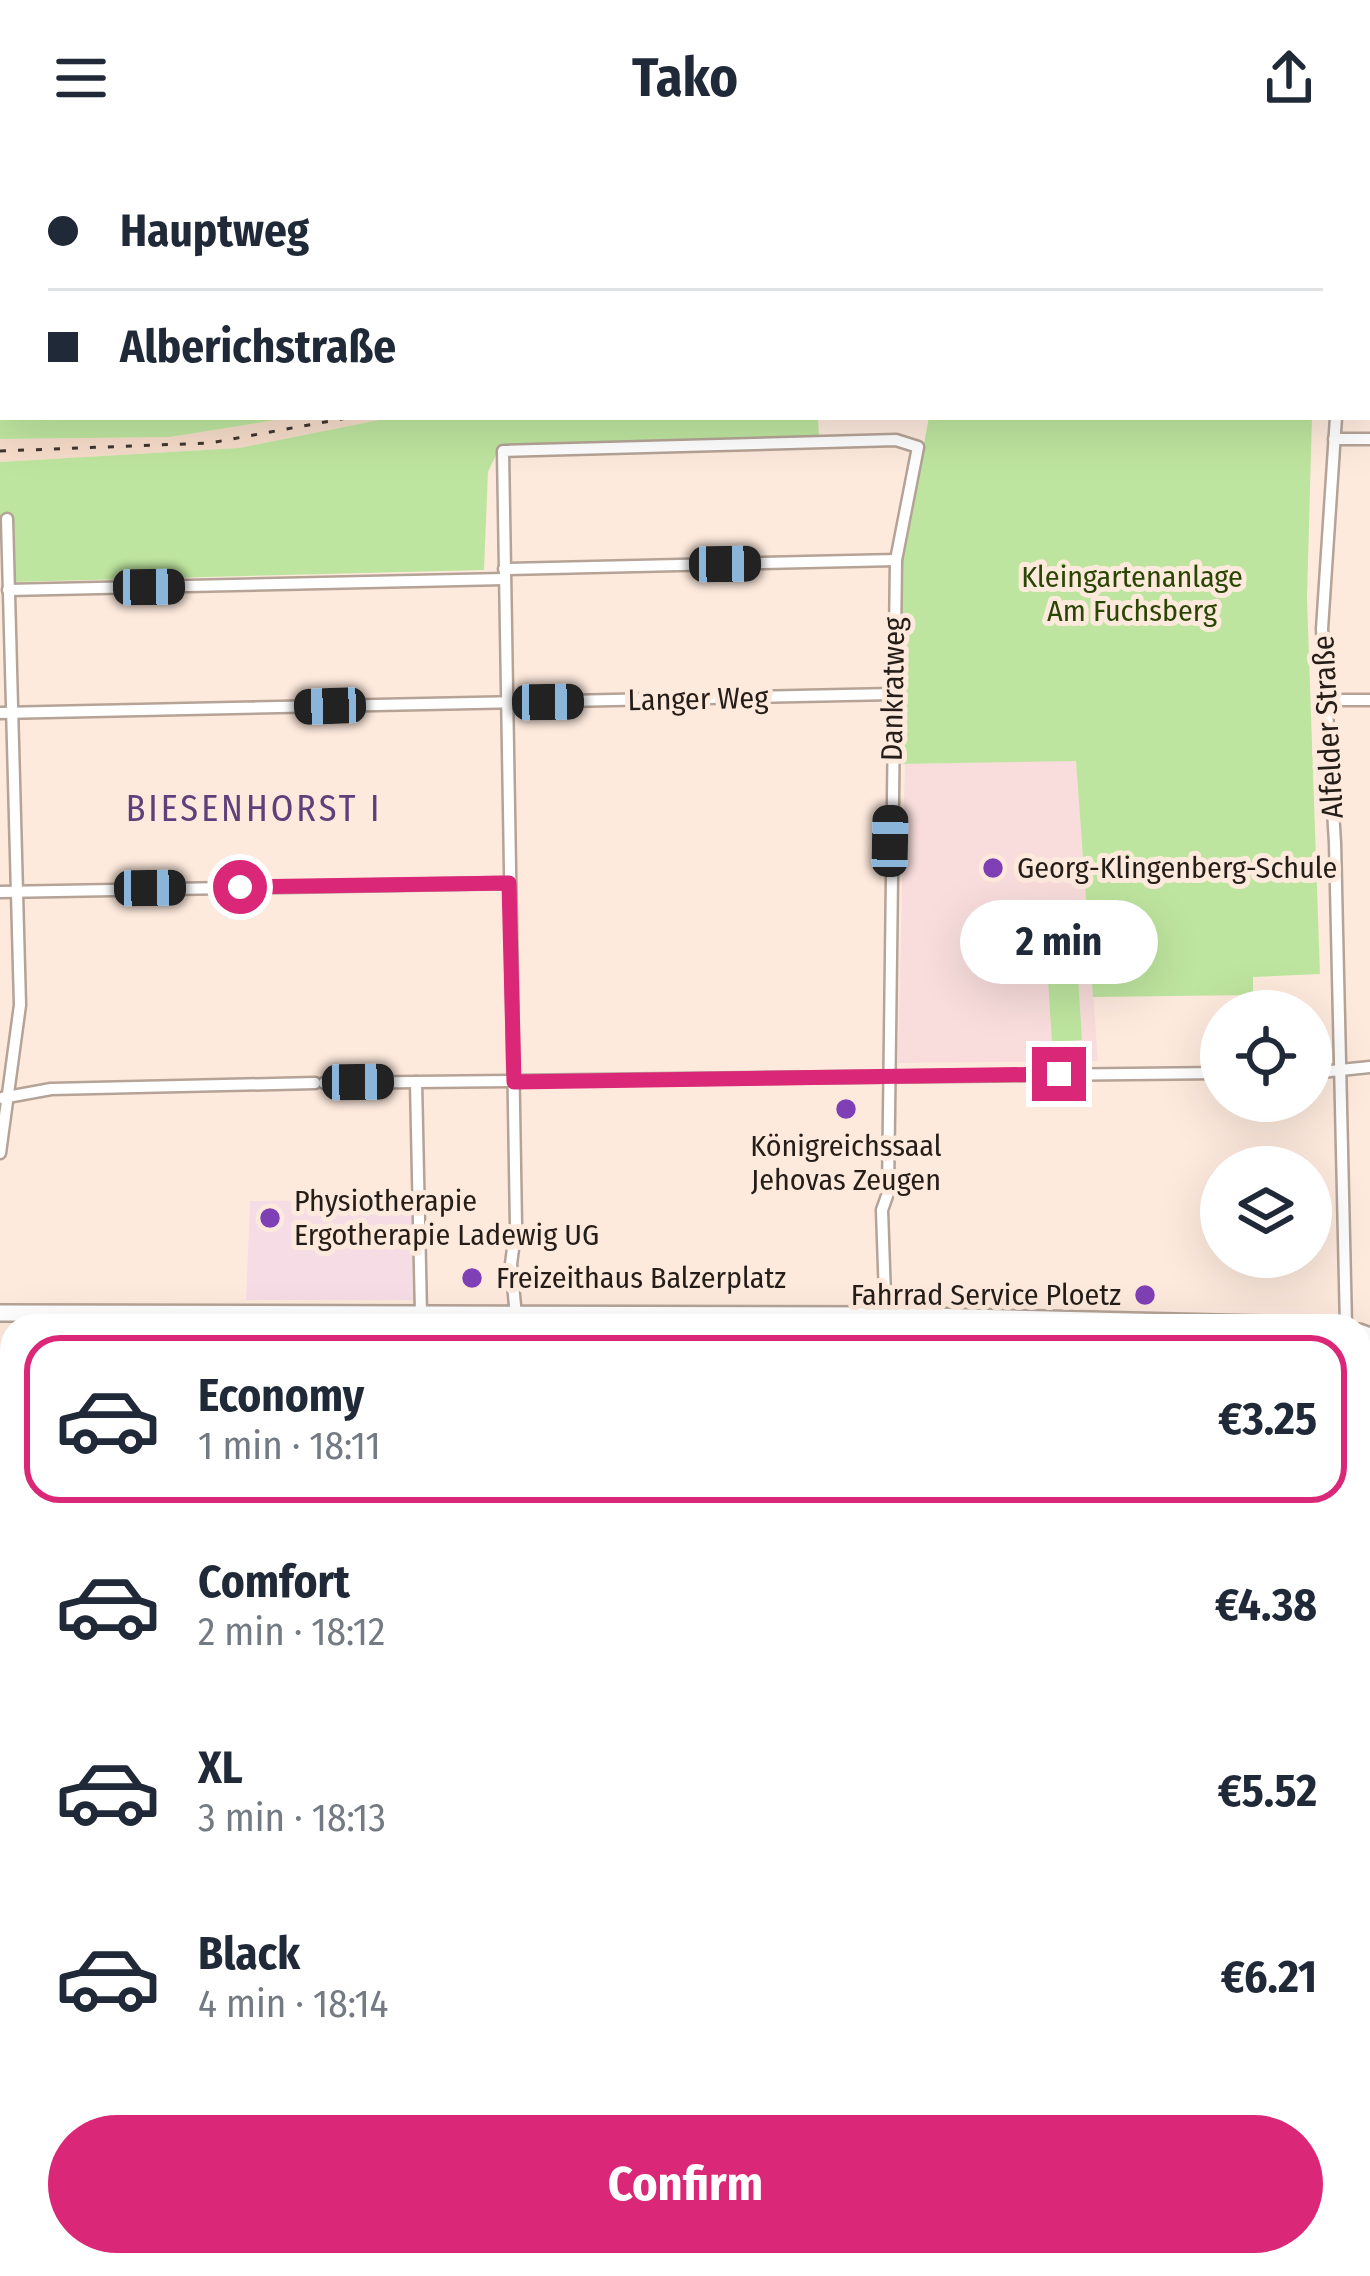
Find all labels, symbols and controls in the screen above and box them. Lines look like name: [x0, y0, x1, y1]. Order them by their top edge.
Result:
icon: menu: [48, 45, 114, 111]
icon: share: [1256, 45, 1322, 111]
text: Tako: [632, 46, 738, 110]
text: Hauptweg: [120, 204, 309, 258]
text: Alberichstraße: [120, 320, 396, 374]
car: [689, 545, 761, 583]
park label: Kleingartenanlage Am Fuchsberg: [1021, 559, 1243, 629]
car: [113, 568, 185, 606]
street label: Dankratweg: [874, 616, 912, 761]
street label: Alfelder Straße: [1305, 634, 1351, 820]
street label: Langer Weg: [627, 680, 770, 718]
car: [512, 683, 584, 721]
car: [293, 687, 367, 725]
district label: BIESENHORST I: [126, 787, 382, 831]
car: [871, 805, 909, 877]
place label: Georg-Klingenberg-Schule: [1017, 850, 1337, 886]
marker: Georg-Klingenberg-Schule: [980, 855, 1006, 881]
route start: [213, 860, 267, 914]
car: [114, 869, 186, 907]
callout: 2 min: [960, 900, 1158, 984]
text: 2 min: [1016, 919, 1102, 965]
map controls: [1200, 990, 1332, 1278]
button: locate: [1200, 990, 1332, 1122]
route end: [1032, 1047, 1086, 1101]
car: [322, 1063, 394, 1101]
marker: Königreichssaal Jehovas Zeugen: [833, 1096, 859, 1122]
place label: Königreichssaal Jehovas Zeugen: [750, 1128, 942, 1198]
button: layers: [1200, 1146, 1332, 1278]
place label: Physiotherapie Ergotherapie Ladewig UG: [294, 1183, 599, 1253]
marker: Physiotherapie Ergotherapie Ladewig UG: [257, 1205, 283, 1231]
place label: Freizeithaus Balzerplatz: [496, 1260, 786, 1296]
marker: Freizeithaus Balzerplatz: [459, 1265, 485, 1291]
place label: Fahrrad Service Ploetz: [851, 1277, 1121, 1313]
marker: Fahrrad Service Ploetz: [1132, 1282, 1158, 1308]
icon: car: [54, 1365, 162, 1473]
text: Economy: [198, 1369, 364, 1423]
text: €3.25: [1218, 1392, 1317, 1446]
text: 1 min · 18:11: [198, 1423, 381, 1469]
icon: car: [54, 1551, 162, 1659]
text: Comfort: [198, 1555, 350, 1609]
text: €4.38: [1215, 1578, 1317, 1632]
text: 2 min · 18:12: [198, 1609, 385, 1655]
icon: car: [54, 1737, 162, 1845]
text: XL: [198, 1741, 243, 1795]
text: €5.52: [1218, 1764, 1317, 1818]
text: 3 min · 18:13: [198, 1795, 386, 1841]
icon: car: [54, 1923, 162, 2031]
text: Black: [198, 1927, 300, 1981]
text: €6.21: [1221, 1950, 1317, 2004]
text: 4 min · 18:14: [198, 1981, 388, 2027]
button: Confirm: [48, 2115, 1323, 2253]

